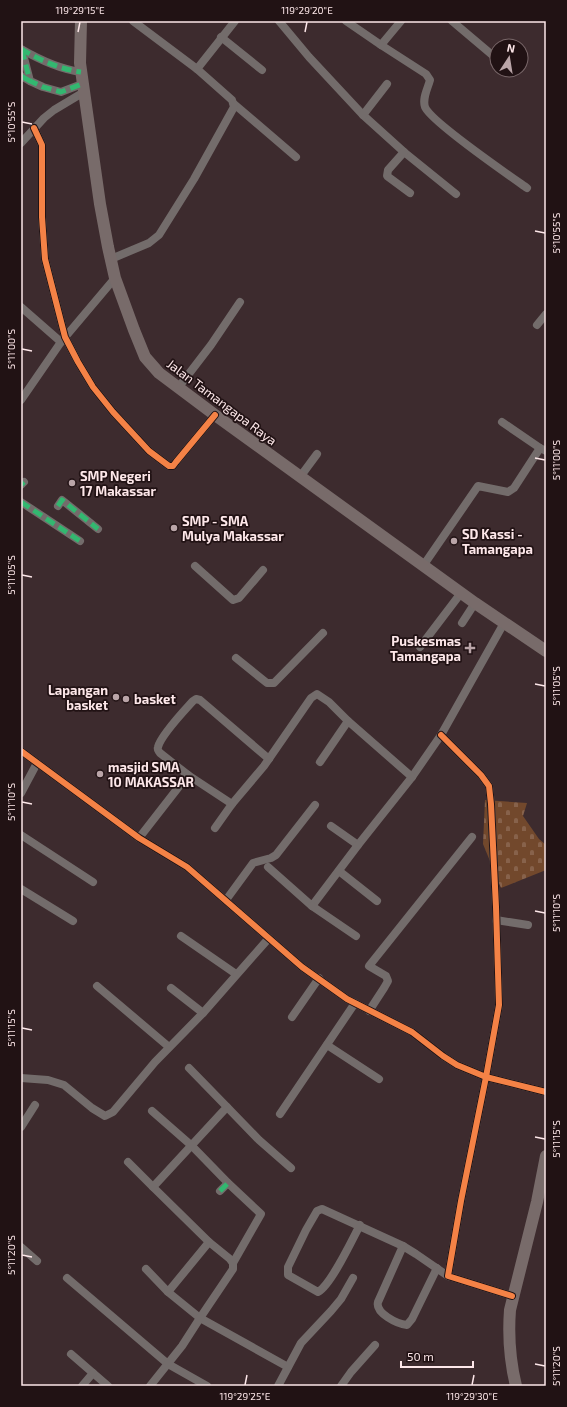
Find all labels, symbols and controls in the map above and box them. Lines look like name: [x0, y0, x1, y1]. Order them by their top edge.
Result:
text: 119°29'15"E: [55, 4, 105, 16]
text: 119°29'20"E: [281, 4, 333, 16]
north arrow: [489, 38, 529, 78]
text: N: [506, 41, 516, 55]
text: 5°10'55"S: [5, 101, 17, 142]
text: 5°10'55"S: [550, 212, 562, 253]
text: 5°11'00"S: [5, 328, 17, 369]
street label: Jalan Tamangapa Raya: [164, 356, 280, 448]
text: 5°11'00"S: [550, 439, 562, 480]
place label: SMP Negeri 17 Makassar: [80, 468, 156, 499]
marker: SMP Negeri 17 Makassar: [67, 478, 77, 488]
place label: SMP - SMA Mulya Makassar: [182, 513, 284, 544]
marker: SMP - SMA Mulya Makassar: [169, 523, 179, 533]
place label: SD Kassi - Tamangapa: [462, 526, 533, 557]
marker: SD Kassi - Tamangapa: [449, 536, 459, 546]
text: 5°11'05"S: [5, 555, 17, 595]
place label: Puskesmas Tamangapa: [390, 633, 461, 664]
marker: Puskesmas Tamangapa: [464, 642, 476, 654]
text: 5°11'05"S: [550, 666, 562, 706]
place label: Lapangan basket: [48, 682, 109, 713]
place label: basket: [134, 691, 176, 707]
marker: Lapangan basket: [111, 692, 121, 702]
marker: basket: [121, 694, 131, 704]
place label: masjid SMA 10 MAKASSAR: [108, 759, 194, 790]
marker: masjid SMA 10 MAKASSAR: [95, 769, 105, 779]
text: 5°11'10"S: [5, 783, 17, 821]
text: 5°11'10"S: [550, 894, 562, 932]
text: 5°11'15"S: [5, 1009, 17, 1047]
text: 5°11'15"S: [550, 1120, 562, 1158]
text: 5°11'20"S: [5, 1235, 17, 1275]
scale bar: [401, 1343, 473, 1369]
text: 5°11'20"S: [550, 1346, 562, 1386]
text: 50 m: [407, 1349, 434, 1363]
text: 119°29'25"E: [220, 1390, 271, 1402]
text: 119°29'30"E: [446, 1390, 498, 1402]

